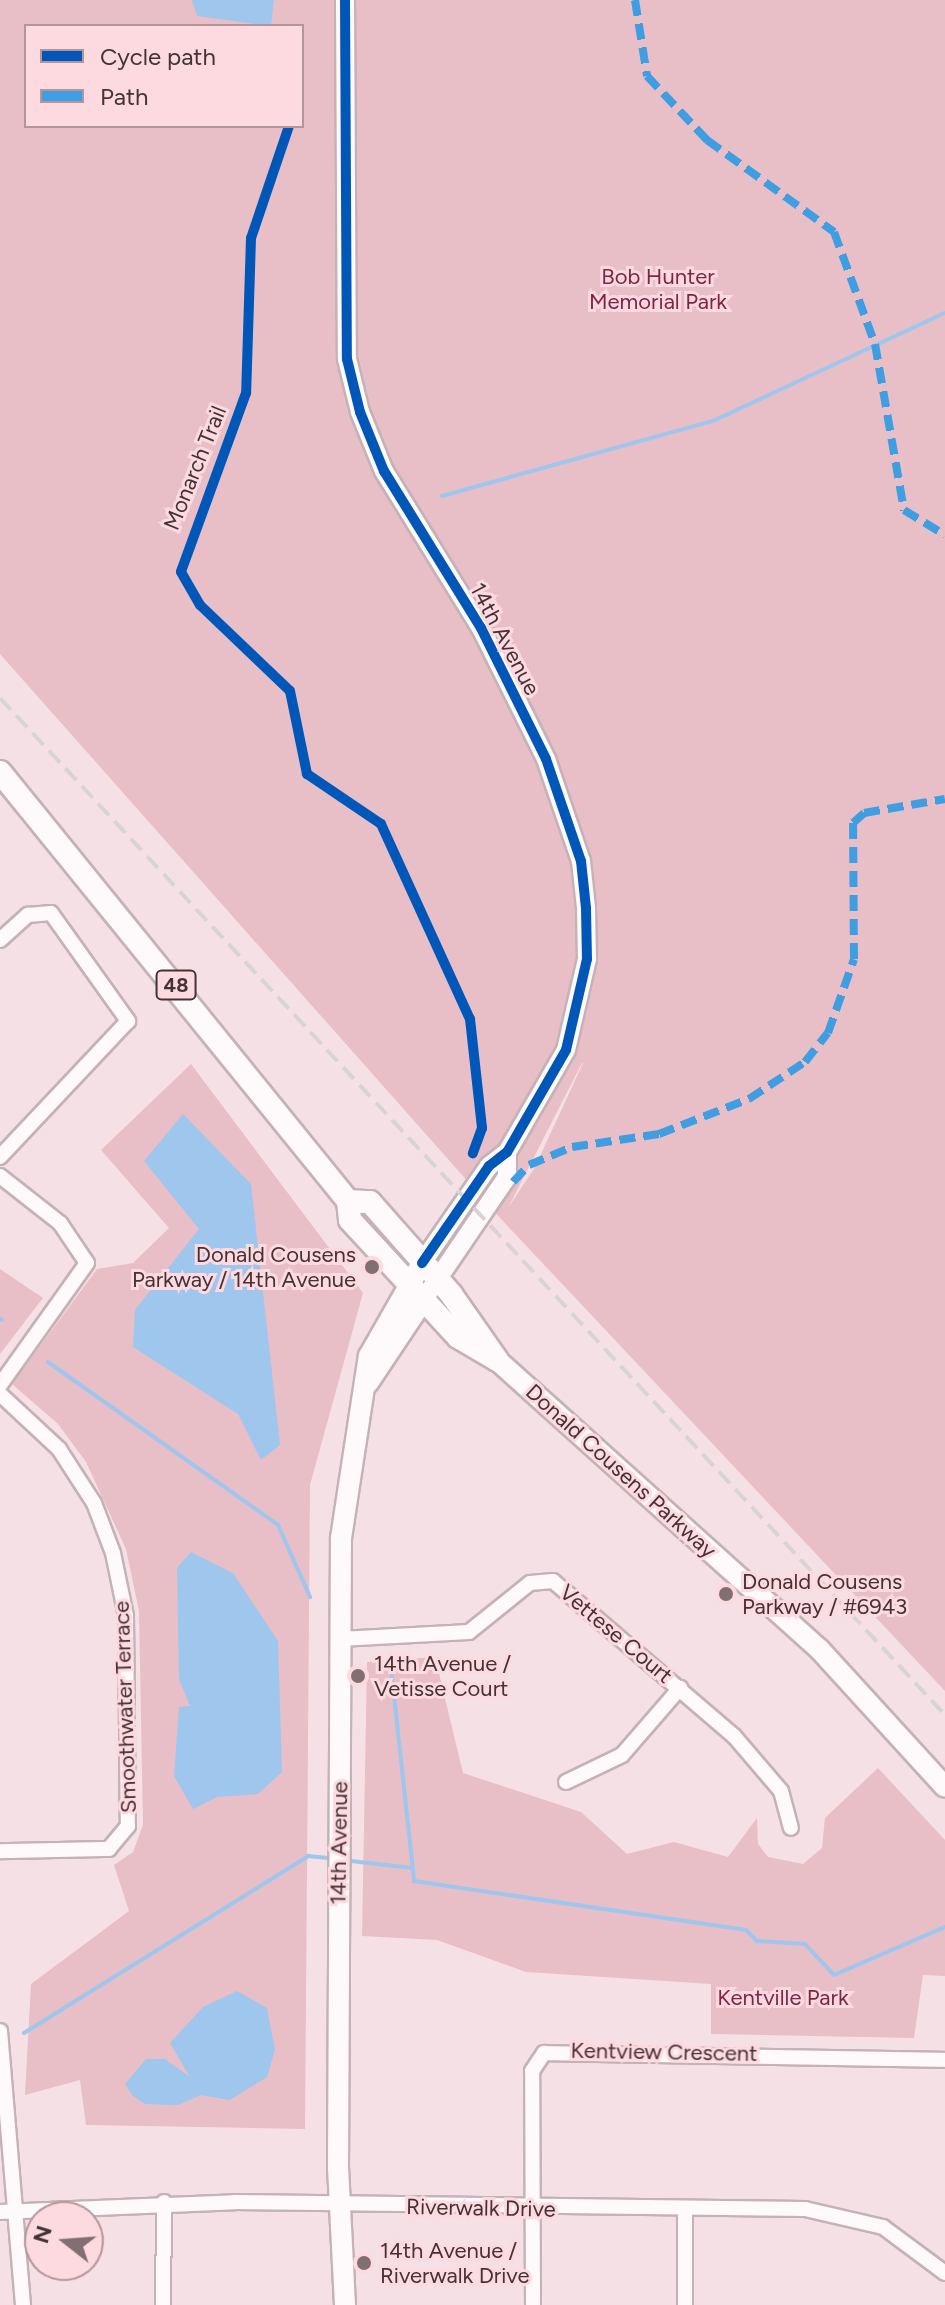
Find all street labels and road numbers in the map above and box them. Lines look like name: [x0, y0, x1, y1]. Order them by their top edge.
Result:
street label: Monarch Trail: [158, 402, 232, 534]
street label: 14th Avenue: [464, 578, 546, 700]
road number: 48: [154, 969, 198, 1001]
street label: Donald Cousens Parkway: [520, 1379, 722, 1563]
street label: Vettese Court: [554, 1579, 678, 1689]
street label: Smoothwater Terrace: [108, 1600, 142, 1814]
street label: 14th Avenue: [325, 1781, 353, 1905]
street label: Kentview Crescent: [570, 2037, 758, 2067]
street label: Riverwalk Drive: [406, 2193, 556, 2223]

